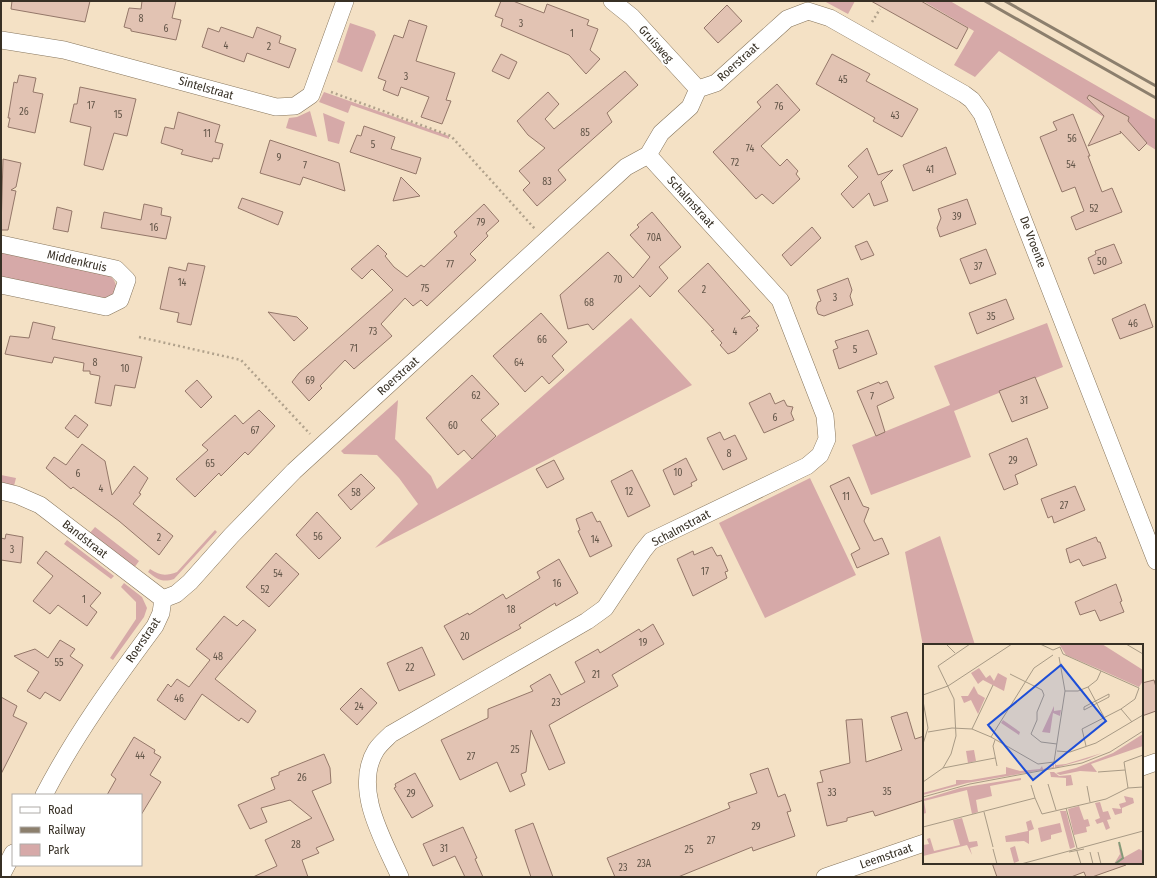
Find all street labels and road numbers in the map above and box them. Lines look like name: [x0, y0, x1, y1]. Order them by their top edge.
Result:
street label: Gruisweg: [636, 23, 676, 66]
street label: Roerstraat: [714, 40, 762, 84]
street label: Sintelstraat: [177, 73, 235, 103]
street label: Schalmstraat: [664, 174, 718, 231]
street label: De Vroente: [1017, 214, 1049, 270]
street label: Middenkruis: [46, 247, 108, 275]
street label: Roerstraat: [374, 354, 422, 398]
street label: Schalmstraat: [649, 507, 713, 549]
street label: Bandstraat: [60, 517, 111, 561]
street label: Roerstraat: [123, 615, 163, 665]
street label: Leemstraat: [858, 840, 914, 872]

